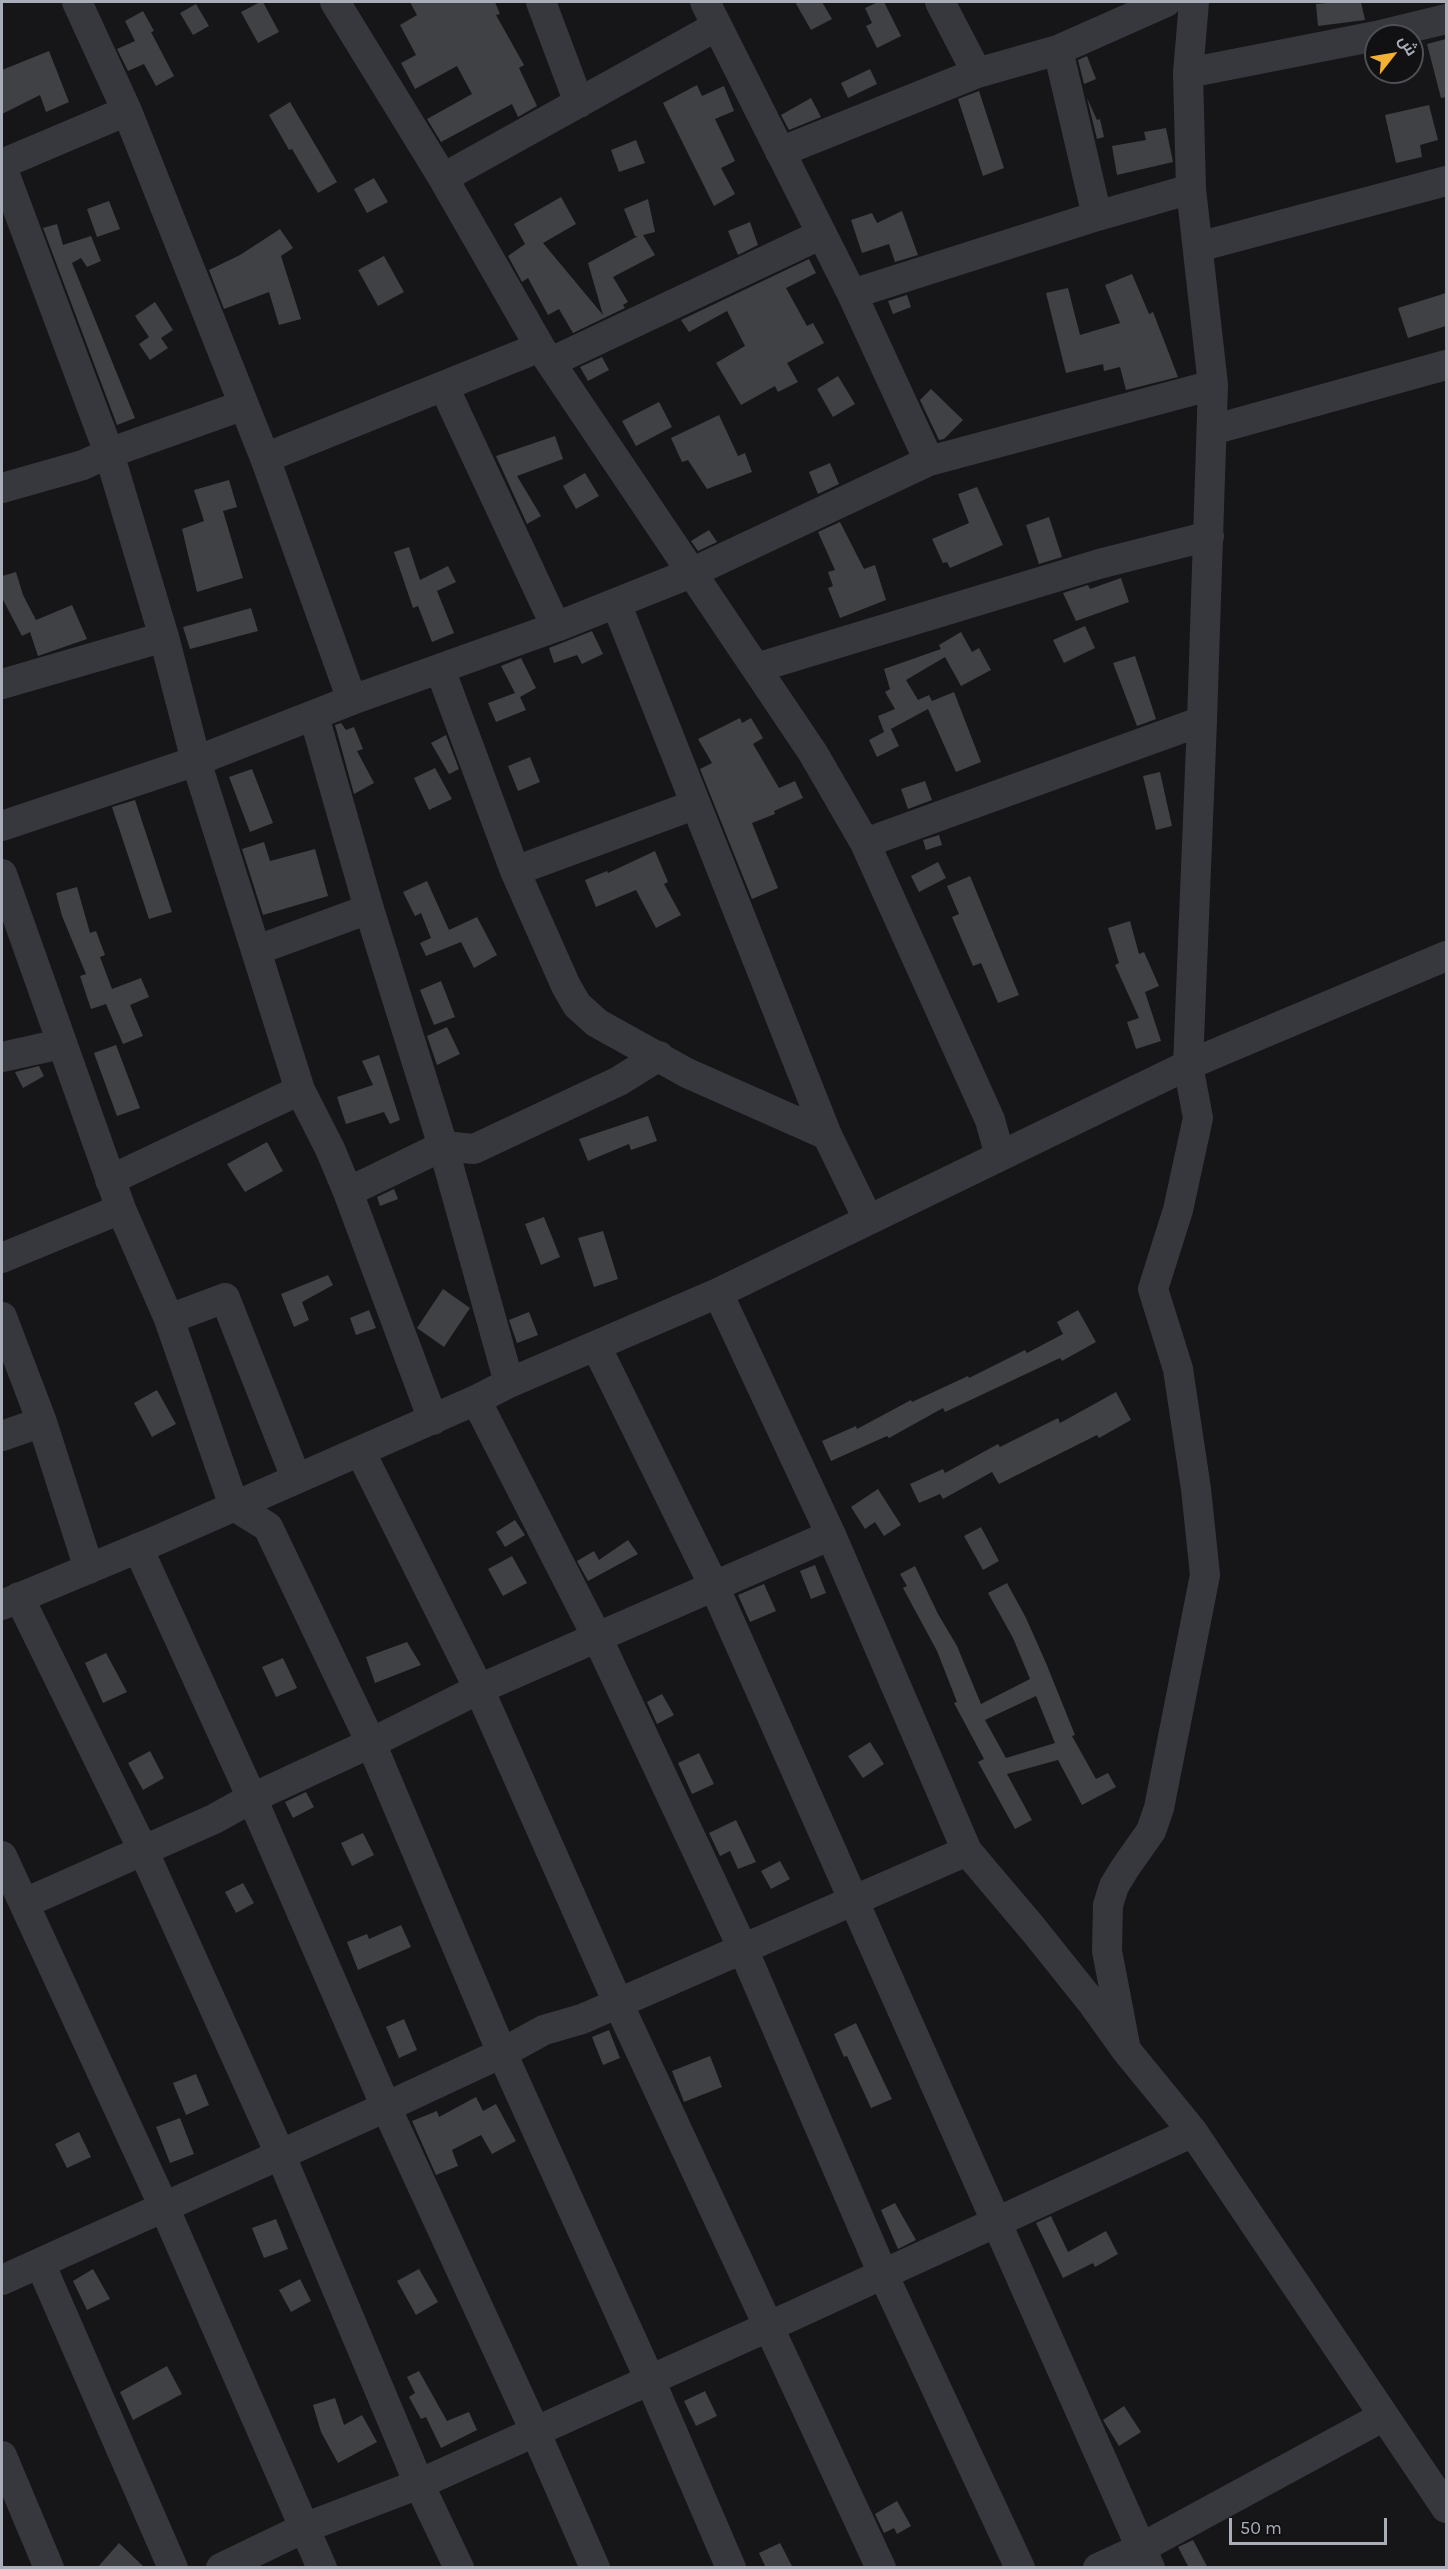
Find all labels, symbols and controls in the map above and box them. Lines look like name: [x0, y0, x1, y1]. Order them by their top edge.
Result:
north arrow: [1364, 24, 1424, 84]
text: ش: [1395, 32, 1422, 59]
scale bar: [1232, 2506, 1390, 2544]
text: 50 m: [1240, 2517, 1282, 2539]

